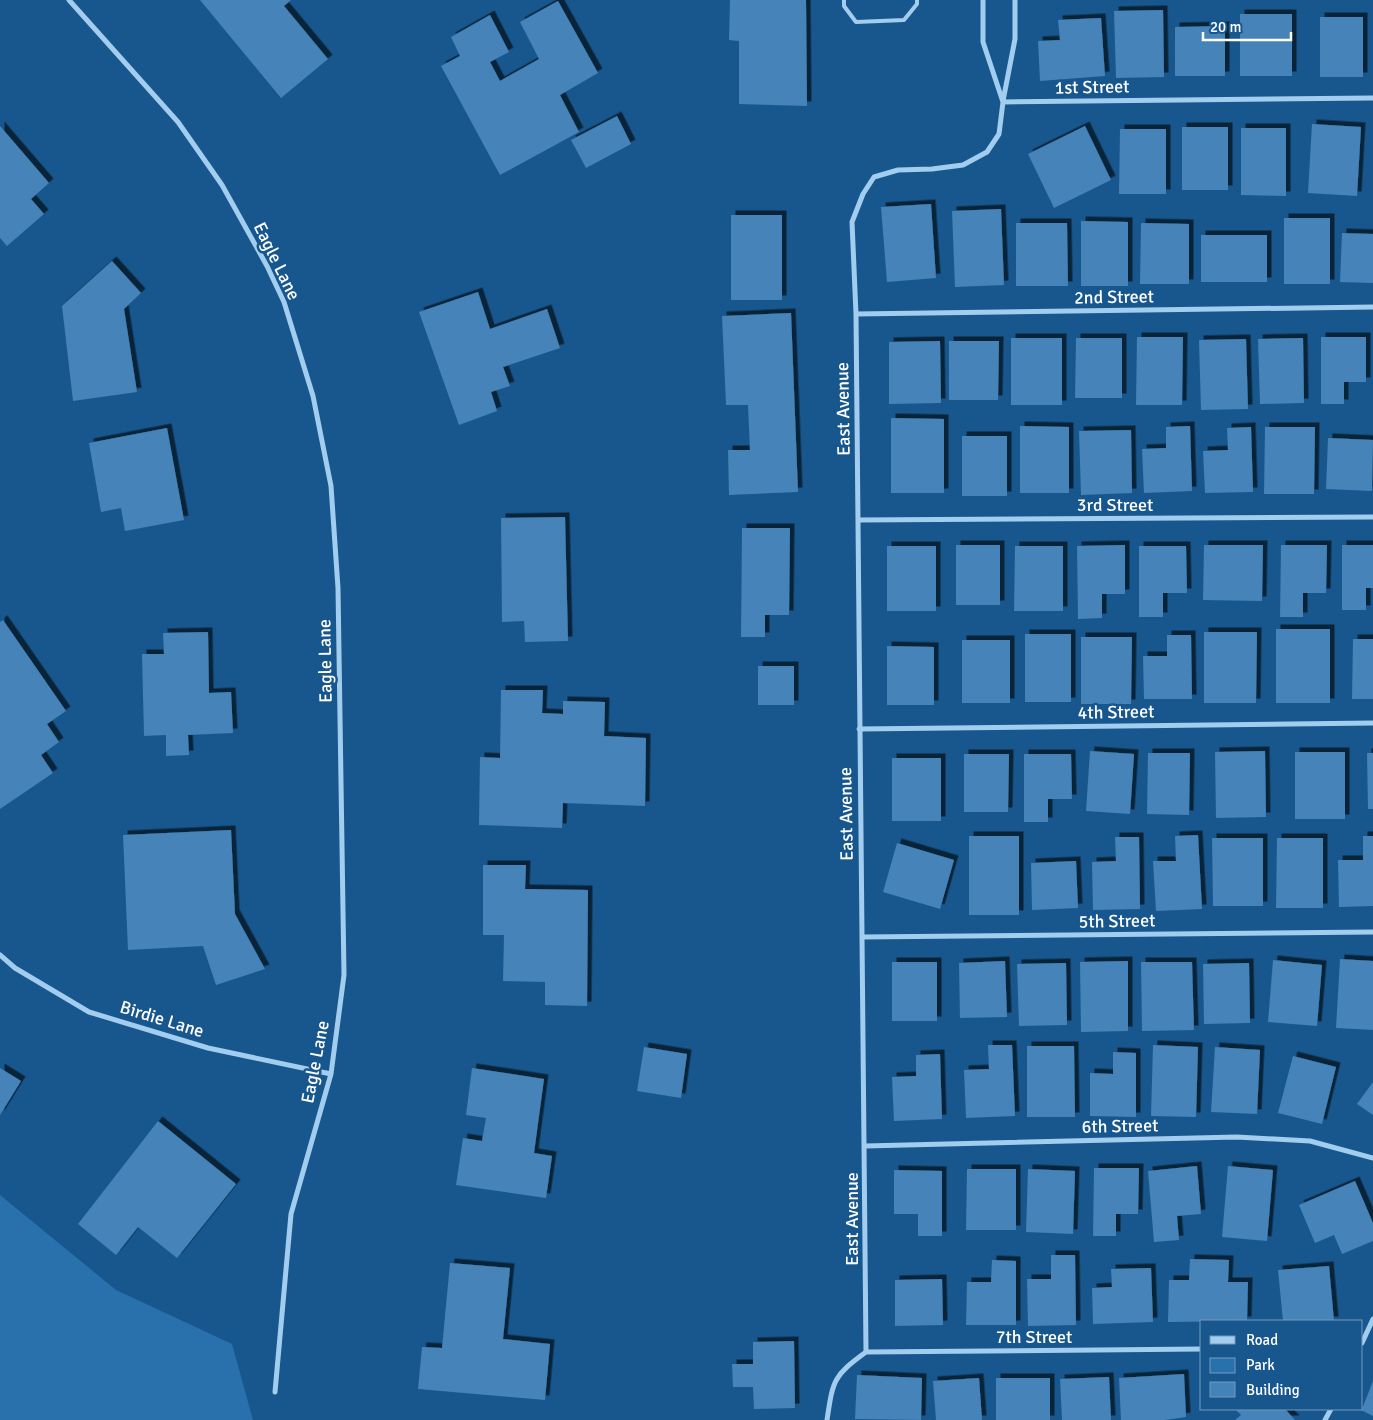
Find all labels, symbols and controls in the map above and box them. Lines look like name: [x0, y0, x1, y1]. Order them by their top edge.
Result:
scale bar: [1203, 10, 1290, 42]
text: 20 m: [1210, 18, 1241, 36]
street label: 1st Street: [1054, 75, 1130, 99]
street label: Eagle Lane: [249, 218, 305, 304]
street label: 2nd Street: [1074, 285, 1154, 309]
street label: East Avenue: [831, 362, 855, 456]
street label: 3rd Street: [1077, 494, 1153, 516]
street label: Eagle Lane: [313, 619, 337, 703]
street label: 4th Street: [1077, 700, 1155, 724]
street label: East Avenue: [834, 767, 858, 861]
street label: 5th Street: [1078, 909, 1156, 933]
street label: Birdie Lane: [117, 996, 207, 1042]
street label: Eagle Lane: [296, 1019, 334, 1105]
street label: 6th Street: [1081, 1114, 1159, 1138]
street label: East Avenue: [841, 1172, 863, 1266]
legend: [1200, 1320, 1363, 1410]
street label: 7th Street: [996, 1326, 1072, 1348]
text: Road: [1246, 1331, 1278, 1349]
text: Park: [1246, 1356, 1275, 1374]
text: Building: [1246, 1381, 1300, 1399]

